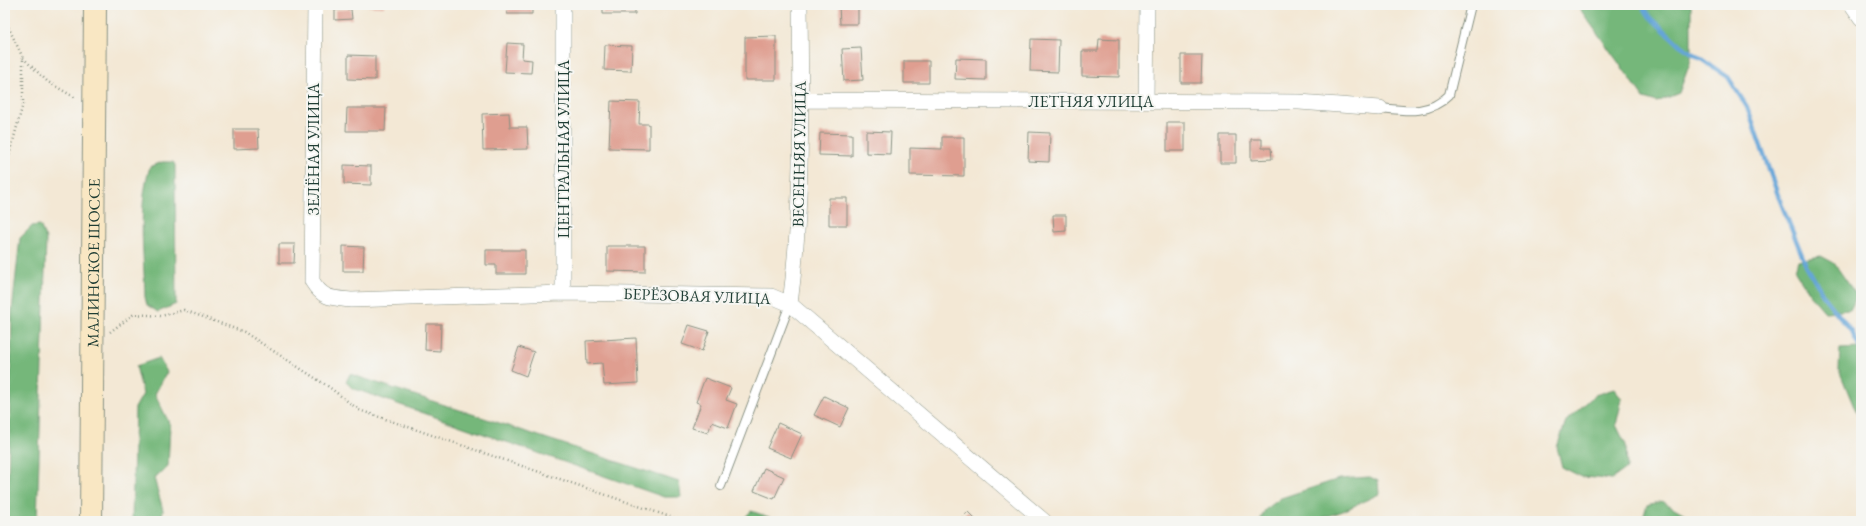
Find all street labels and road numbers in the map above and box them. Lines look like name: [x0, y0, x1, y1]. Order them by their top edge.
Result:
street label: ЦЕНТРАЛЬНАЯ УЛИЦА: [553, 59, 574, 238]
street label: ВЕСЕННЯЯ УЛИЦА: [787, 80, 811, 227]
street label: ЗЕЛЁНАЯ УЛИЦА: [303, 82, 324, 215]
street label: ЛЕТНЯЯ УЛИЦА: [1028, 91, 1155, 112]
street label: МАЛИНСКОЕ ШОССЕ: [82, 178, 104, 348]
street label: БЕРЁЗОВАЯ УЛИЦА: [623, 283, 772, 309]

